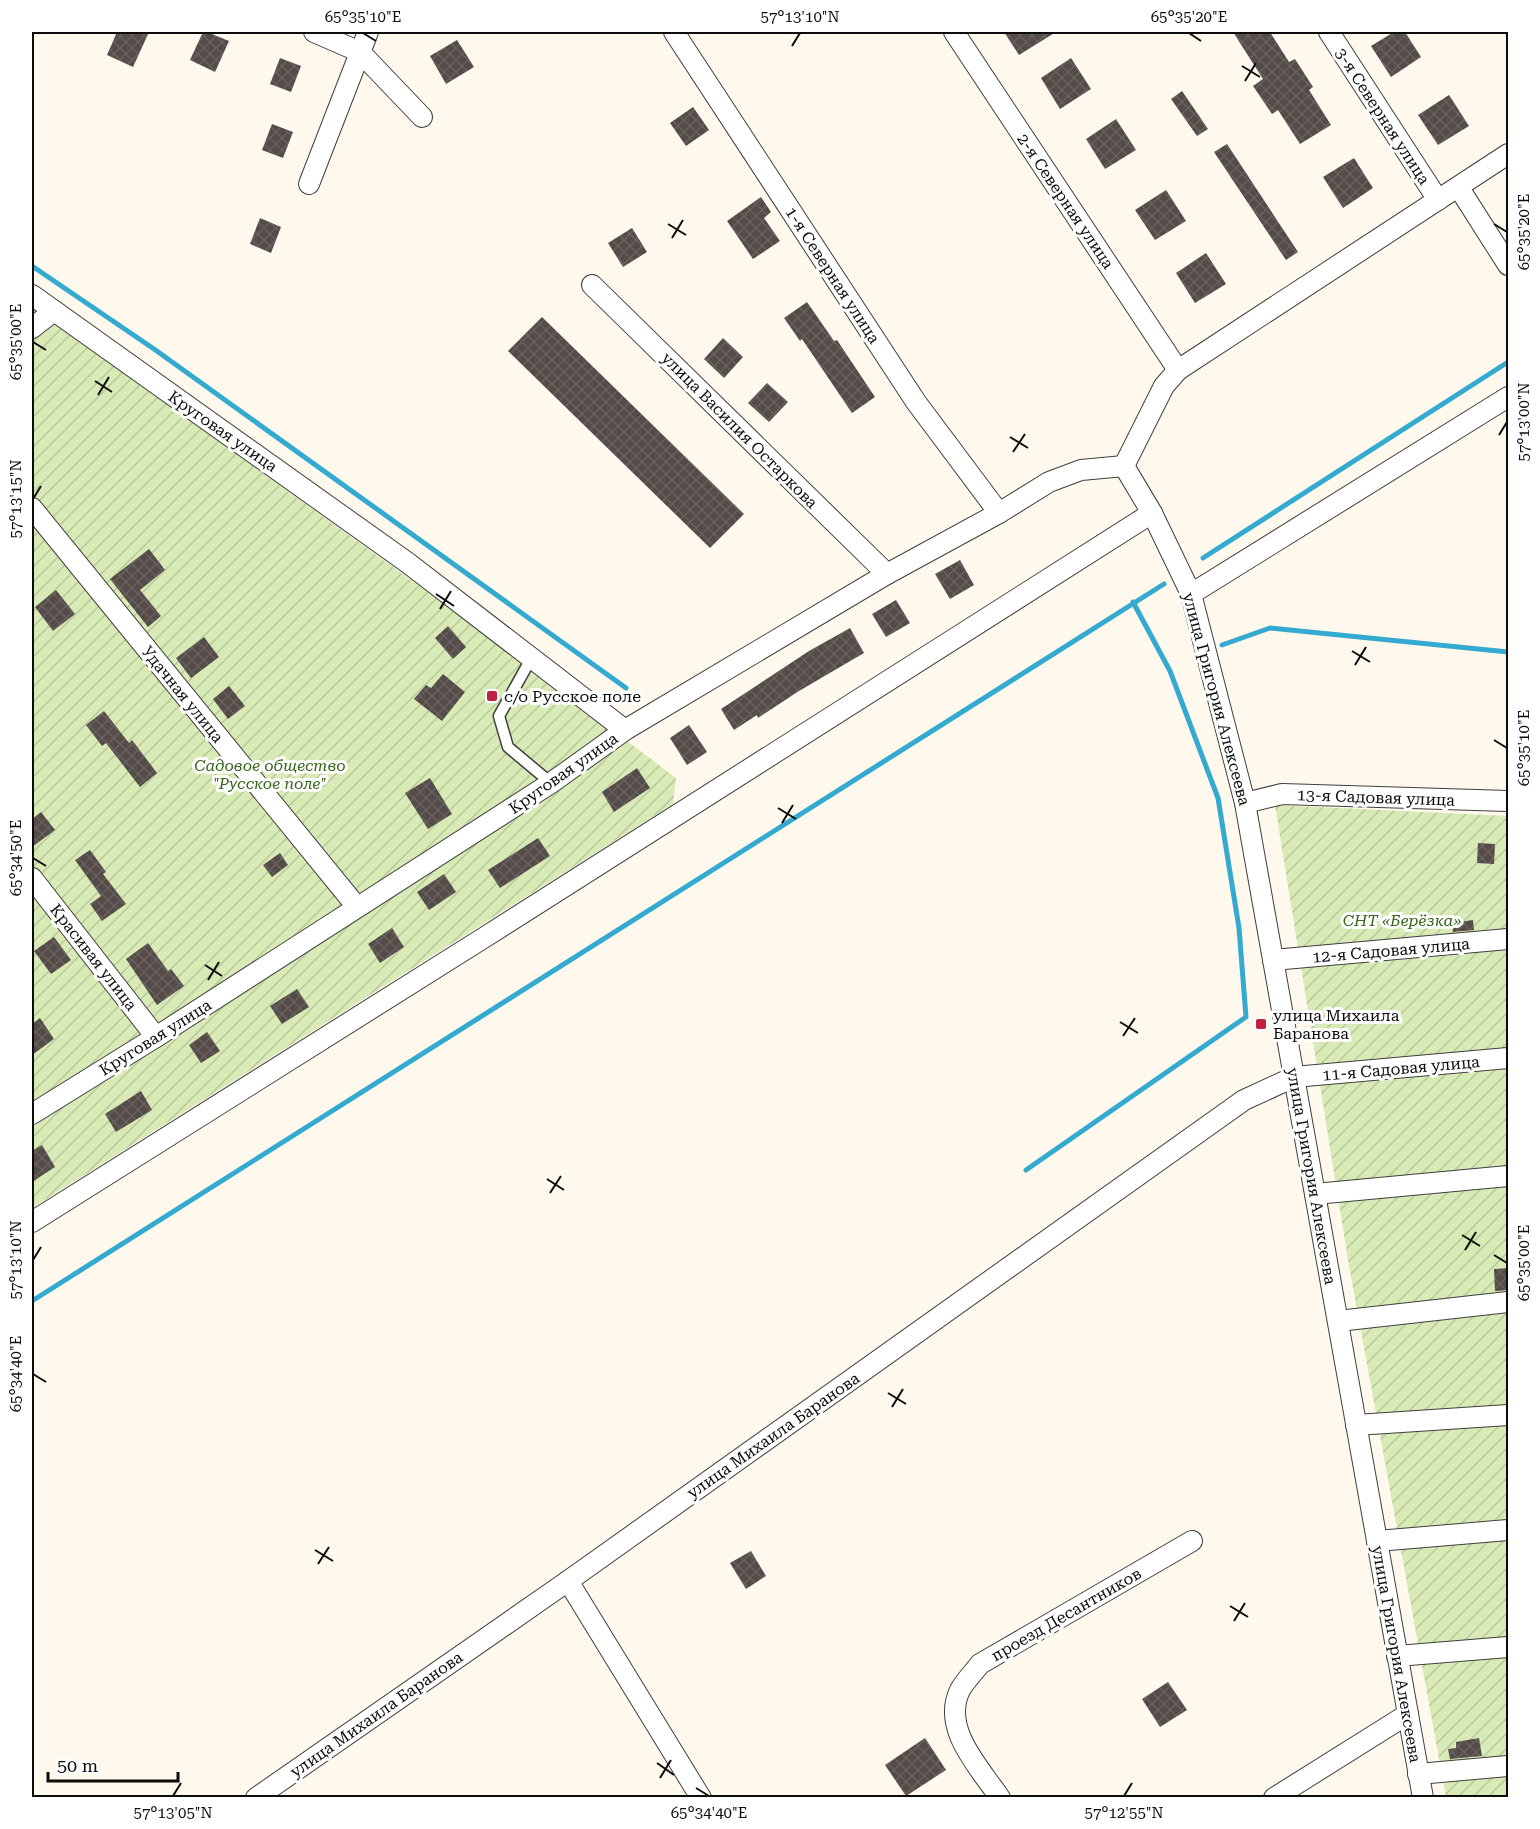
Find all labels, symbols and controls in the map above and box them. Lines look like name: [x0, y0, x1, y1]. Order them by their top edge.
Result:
text: 65°35'10"E: [325, 8, 401, 26]
text: 57°13'10"N: [760, 8, 840, 26]
text: 65°35'20"E: [1151, 8, 1227, 26]
street label: 3-я Северная улица: [1331, 44, 1434, 188]
street label: 2-я Северная улица: [1013, 130, 1118, 273]
text: 65°35'20"E: [1515, 194, 1533, 270]
street label: 1-я Северная улица: [781, 203, 884, 347]
text: 65°35'00"E: [7, 304, 25, 380]
street label: улица Василия Остаркова: [658, 348, 822, 513]
text: 57°13'00"N: [1515, 382, 1533, 462]
street label: Круговая улица: [165, 387, 281, 476]
text: 57°13'15"N: [7, 459, 25, 539]
street label: улица Григория Алексеева: [1179, 590, 1254, 808]
street label: Удачная улица: [138, 642, 228, 747]
place label: с/о Русское поле: [504, 687, 641, 706]
marker: с/о Русское поле: [485, 689, 499, 703]
text: 65°35'10"E: [1515, 710, 1533, 786]
street label: Круговая улица: [505, 729, 622, 818]
park label: Садовое общество "Русское поле": [194, 756, 346, 793]
street label: 13-я Садовая улица: [1297, 785, 1456, 810]
text: 65°34'50"E: [7, 820, 25, 896]
street label: Красивая улица: [46, 900, 141, 1015]
park label: СНТ «Берёзка»: [1343, 911, 1461, 930]
street label: 12-я Садовая улица: [1312, 934, 1471, 967]
street label: Круговая улица: [96, 995, 215, 1080]
place label: улица Михаила Баранова: [1273, 1006, 1400, 1043]
marker: улица Михаила Баранова: [1254, 1017, 1268, 1031]
street label: 11-я Садовая улица: [1322, 1052, 1481, 1085]
street label: улица Григория Алексеева: [1283, 1066, 1340, 1286]
text: 57°13'10"N: [7, 1220, 25, 1300]
text: 65°35'00"E: [1515, 1225, 1533, 1301]
text: 65°34'40"E: [7, 1336, 25, 1412]
street label: улица Михаила Баранова: [683, 1368, 863, 1502]
street label: улица Григория Алексеева: [1368, 1544, 1425, 1764]
street label: проезд Десантников: [988, 1564, 1145, 1665]
street label: улица Михаила Баранова: [286, 1647, 466, 1781]
scale bar: [48, 1745, 178, 1783]
text: 50 m: [57, 1755, 98, 1776]
text: 57°13'05"N: [133, 1804, 213, 1822]
text: 65°34'40"E: [671, 1804, 747, 1822]
text: 57°12'55"N: [1084, 1804, 1164, 1822]

